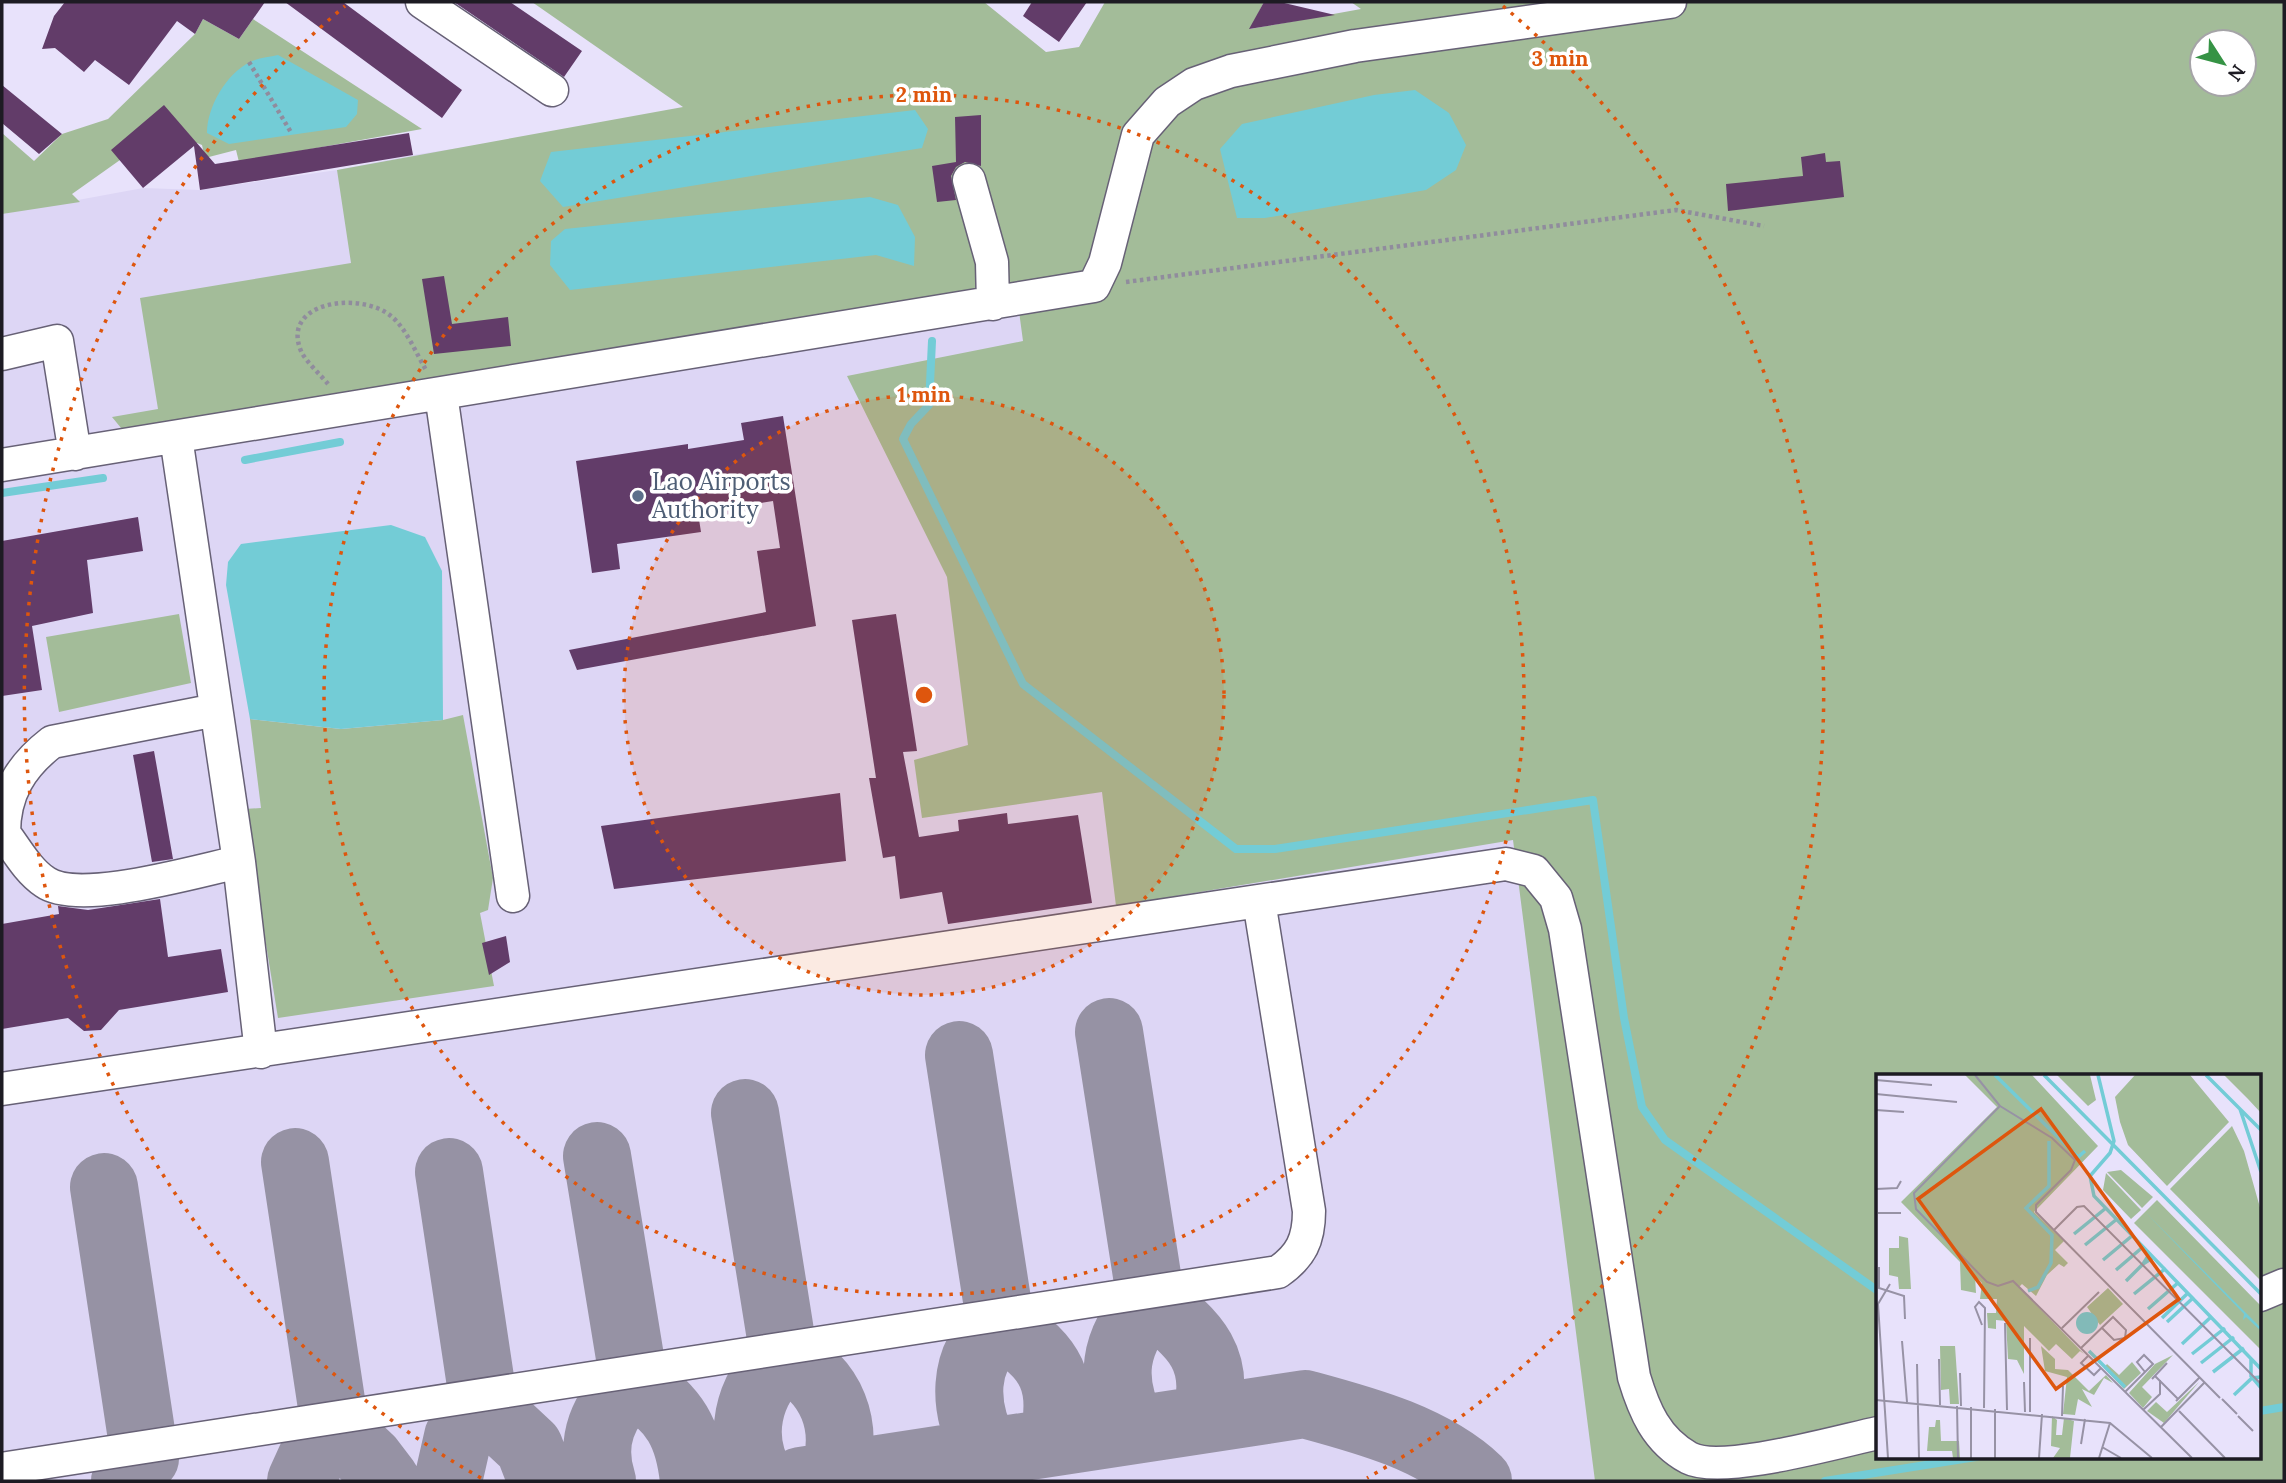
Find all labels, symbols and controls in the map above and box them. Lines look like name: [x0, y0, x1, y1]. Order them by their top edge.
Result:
north arrow: [2188, 28, 2258, 98]
text: 3 min: [1532, 45, 1588, 72]
text: N: [2223, 60, 2251, 86]
text: 2 min: [896, 81, 952, 108]
text: 1 min: [897, 381, 951, 408]
place label: Lao Airports Authority: [651, 466, 791, 525]
marker: Lao Airports Authority: [630, 488, 646, 504]
centre of rings: [912, 683, 936, 707]
inset map: [1876, 1074, 2262, 1458]

